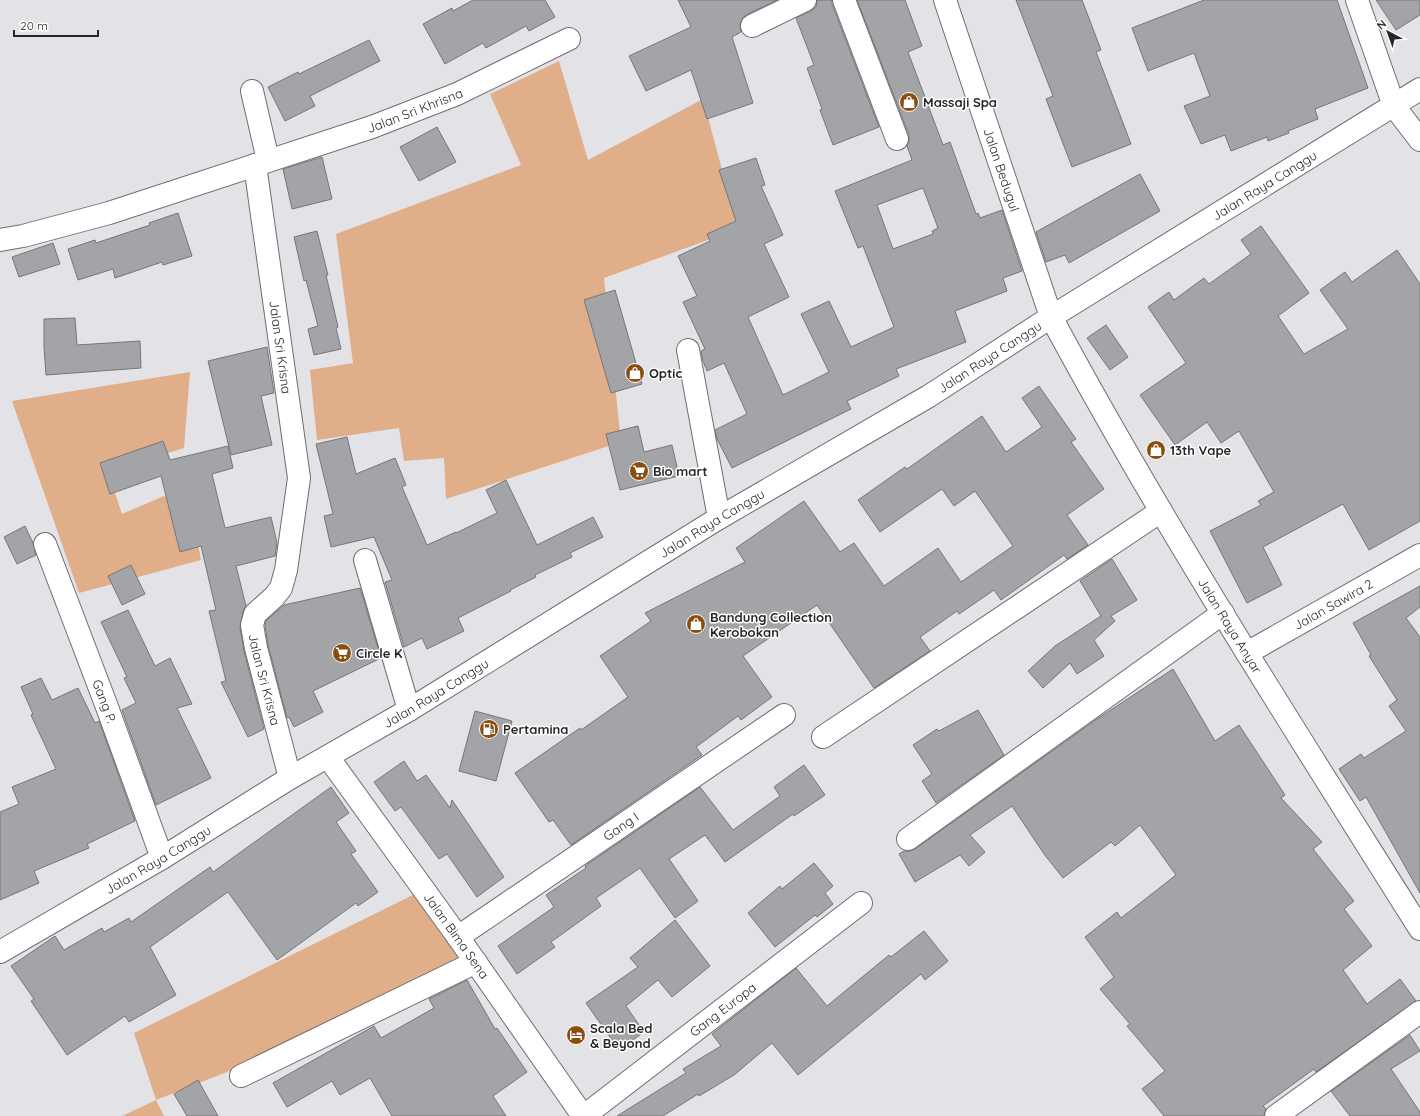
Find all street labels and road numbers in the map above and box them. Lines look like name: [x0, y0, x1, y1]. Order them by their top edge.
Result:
street label: Jalan Sri Khrisna: [365, 84, 465, 136]
street label: Jalan Bedugul: [980, 126, 1023, 214]
street label: Jalan Raya Canggu: [1209, 147, 1320, 224]
street label: Jalan Sri Krisna: [266, 300, 295, 395]
street label: Jalan Raya Canggu: [935, 317, 1044, 396]
street label: Jalan Raya Canggu: [656, 485, 767, 561]
street label: Jalan Raya Anyar: [1195, 575, 1265, 676]
street label: Jalan Sawira 2: [1291, 575, 1376, 633]
street label: Jalan Sri Krisna: [246, 633, 284, 727]
street label: Jalan Raya Canggu: [380, 655, 491, 731]
street label: Gang P.: [89, 677, 120, 725]
street label: Gang I: [600, 808, 642, 844]
street label: Jalan Raya Canggu: [102, 822, 214, 897]
street label: Jalan Bima Sena: [420, 889, 493, 982]
street label: Gang Europa: [686, 979, 759, 1040]

